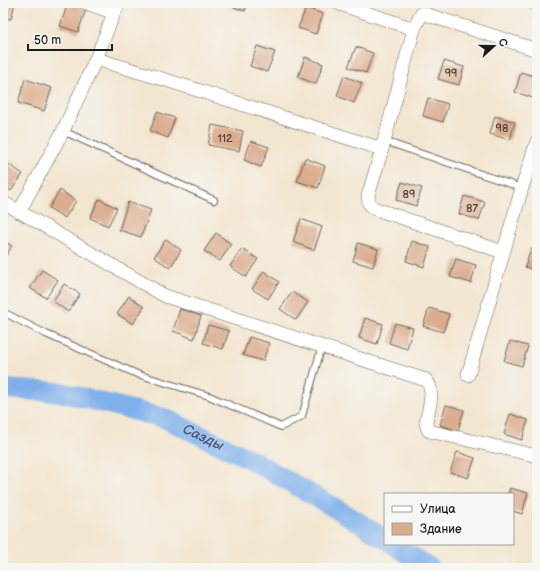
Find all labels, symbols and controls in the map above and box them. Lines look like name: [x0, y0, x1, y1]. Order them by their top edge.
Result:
scale bar: [28, 26, 112, 52]
north arrow: [474, 26, 514, 66]
text: 50 m: [34, 33, 61, 48]
text: С: [495, 37, 510, 49]
house number: 99: [445, 67, 457, 80]
house number: 98: [496, 122, 508, 135]
house number: 112: [217, 132, 233, 145]
house number: 89: [403, 188, 415, 201]
house number: 87: [466, 202, 478, 215]
water label: Сазды: [180, 420, 227, 454]
legend: [384, 493, 514, 545]
text: Улица: [420, 502, 456, 517]
text: Здание: [420, 522, 462, 537]

